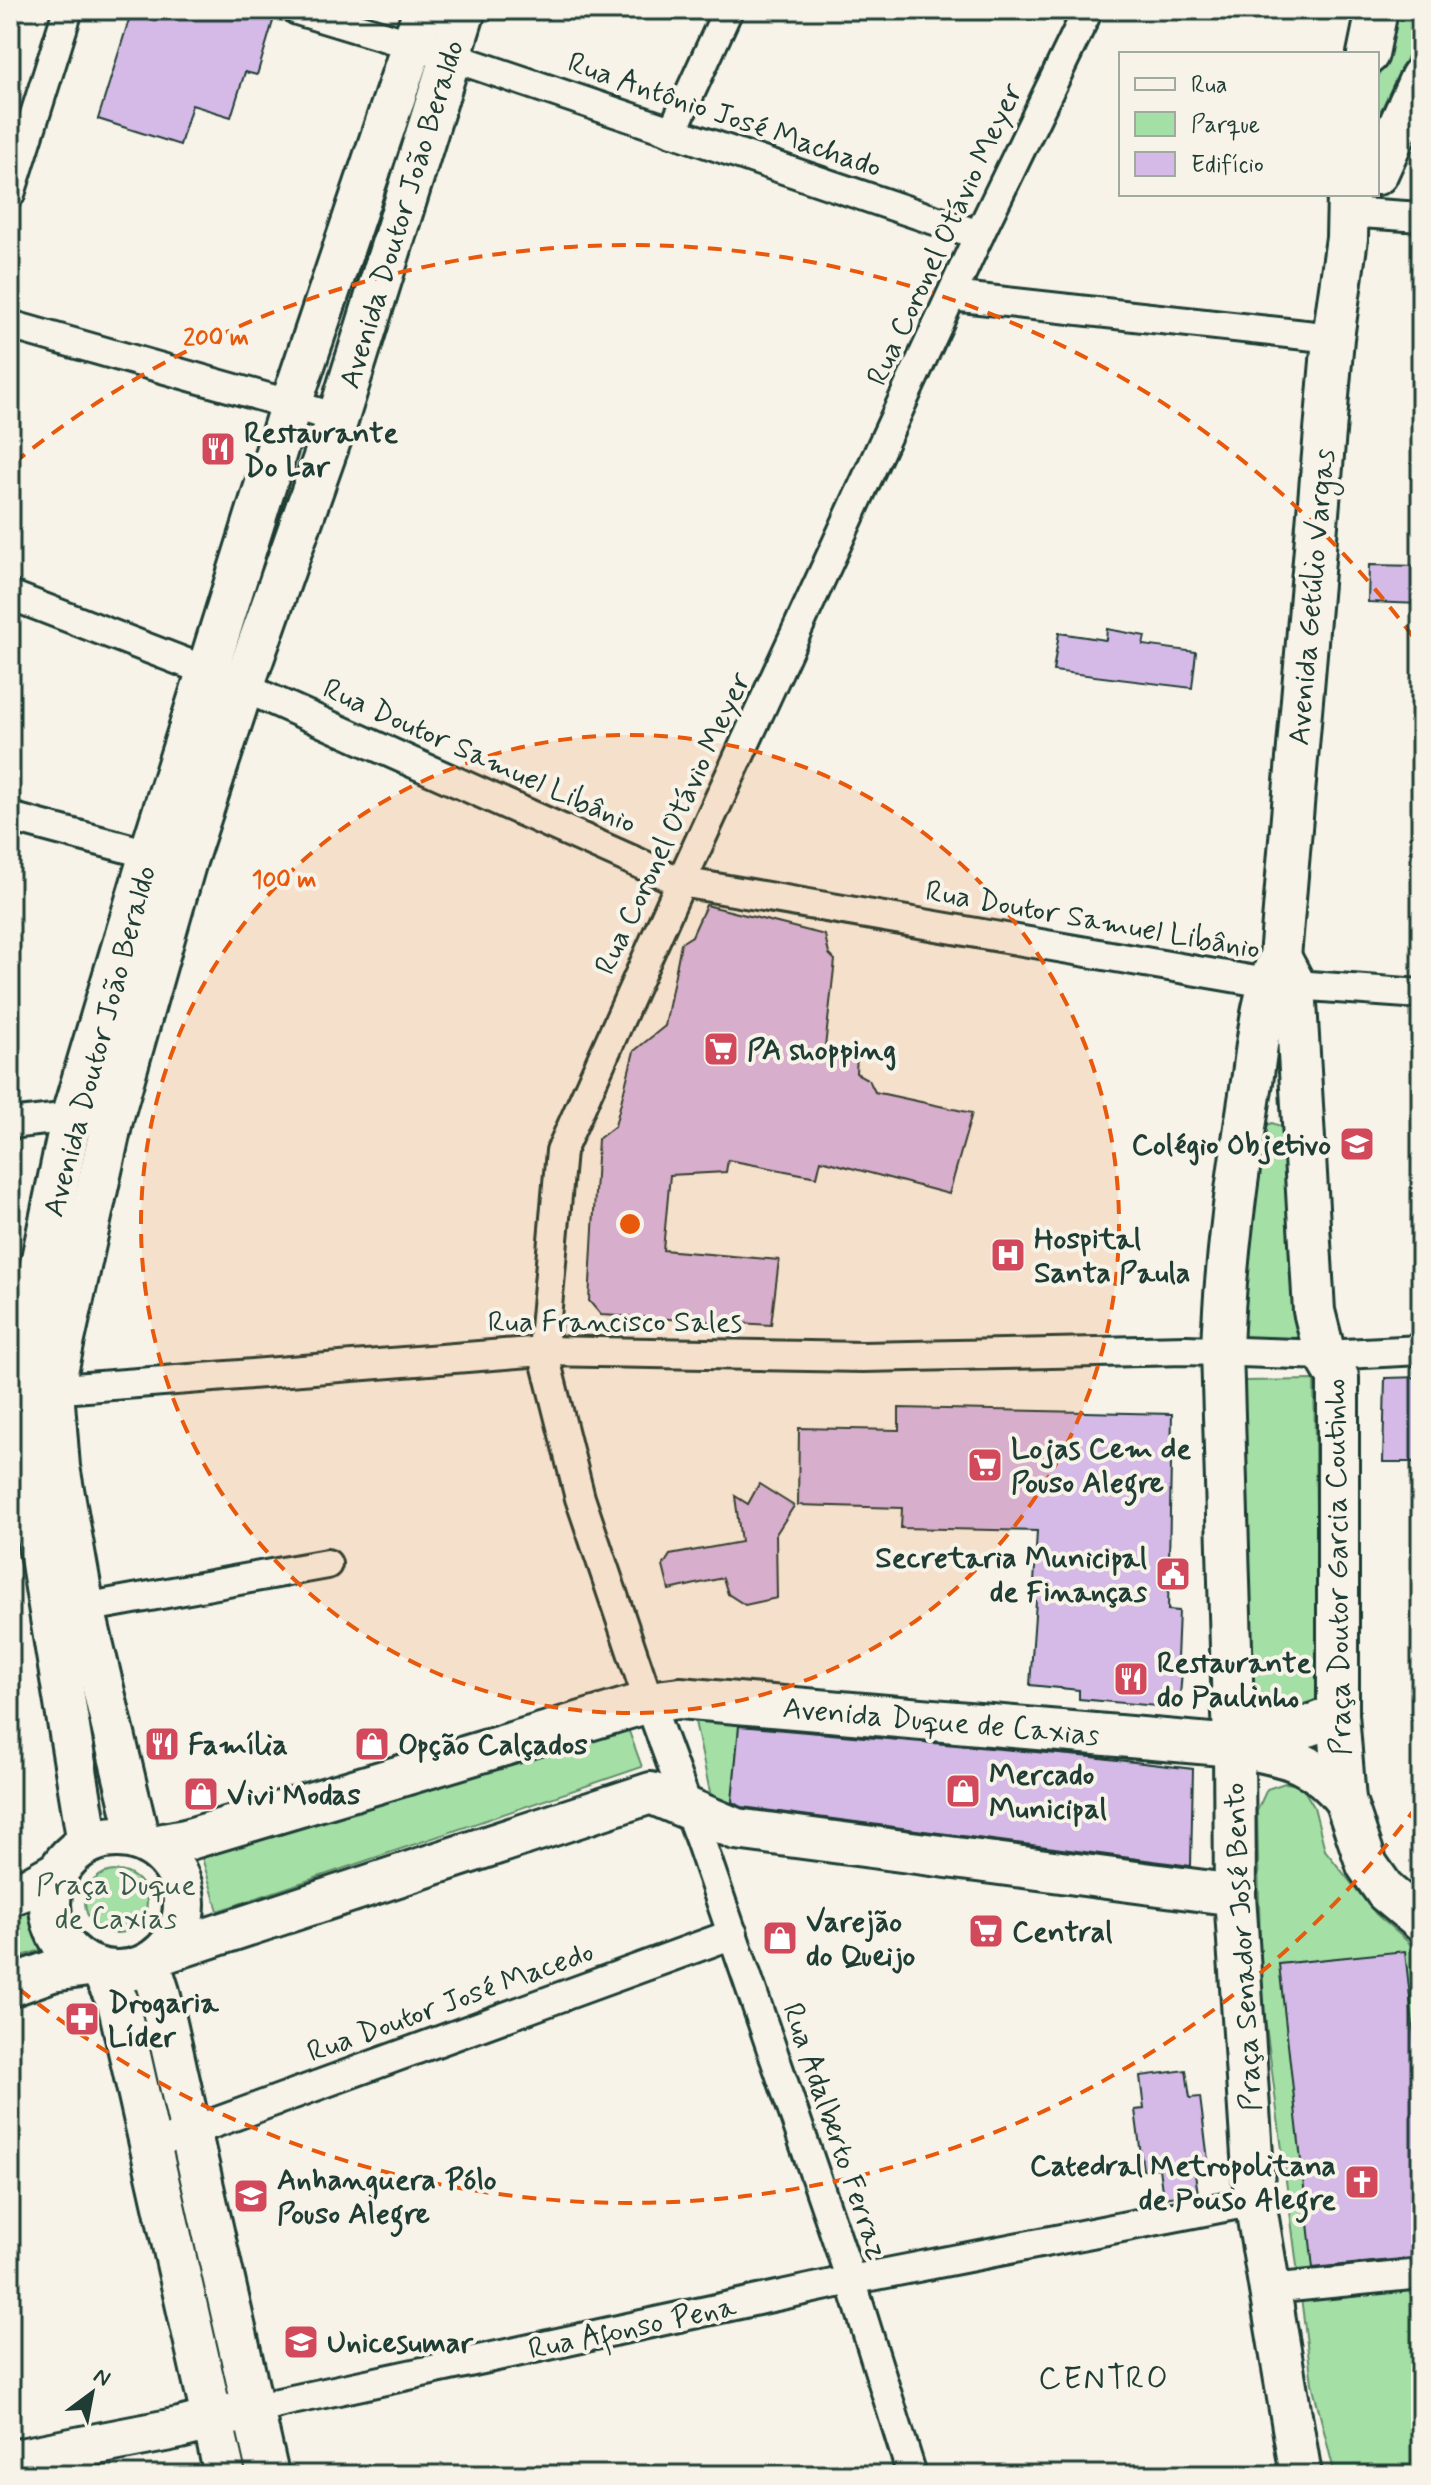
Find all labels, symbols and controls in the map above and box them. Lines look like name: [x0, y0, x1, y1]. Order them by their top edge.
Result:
street label: Avenida Doutor João Beraldo: [331, 35, 474, 393]
street label: Rua Antônio José Machado: [562, 43, 887, 188]
legend: [1119, 52, 1379, 196]
text: Rua: [1191, 70, 1228, 101]
street label: Rua Coronel Otávio Meyer: [858, 76, 1033, 392]
text: Parque: [1191, 110, 1260, 141]
text: Edifício: [1191, 150, 1264, 181]
text: 200 m: [183, 323, 249, 354]
place label: Restaurante Do Lar: [244, 414, 398, 487]
restaurant icon: Restaurante Do Lar: [199, 430, 237, 468]
street label: Avenida Getúlio Vargas: [1280, 447, 1347, 747]
street label: Rua Coronel Otávio Meyer: [586, 665, 761, 981]
street label: Rua Doutor Samuel Libânio: [316, 670, 642, 843]
street label: Avenida Doutor João Beraldo: [35, 861, 166, 1221]
text: 100 m: [252, 865, 316, 896]
street label: Rua Doutor Samuel Libânio: [922, 872, 1263, 969]
supermarket icon: PA shopping: [702, 1030, 740, 1068]
place label: PA shopping: [747, 1031, 896, 1071]
school or university icon: Colégio Objetivo: [1338, 1125, 1376, 1163]
place label: Colégio Objetivo: [1132, 1126, 1331, 1166]
centre of rings: [616, 1210, 644, 1238]
place label: Hospital Santa Paula: [1034, 1220, 1190, 1293]
hospital icon: Hospital Santa Paula: [989, 1236, 1027, 1274]
street label: Rua Francisco Sales: [488, 1303, 742, 1342]
street label: Praça Doutor Garcia Coutinho: [1316, 1378, 1361, 1756]
place label: Lojas Cem de Pouso Alegre: [1011, 1430, 1191, 1507]
supermarket icon: Lojas Cem de Pouso Alegre: [966, 1446, 1004, 1484]
place label: Secretaria Municipal de Finanças: [875, 1539, 1148, 1612]
public building icon: Secretaria Municipal de Finanças: [1154, 1555, 1192, 1593]
place label: Restaurante do Paulinho: [1157, 1644, 1311, 1717]
restaurant icon: Restaurante do Paulinho: [1112, 1660, 1150, 1698]
street label: Avenida Duque de Caxias: [781, 1689, 1101, 1756]
restaurant icon: Família: [143, 1725, 181, 1763]
shop icon: Opção Calçados: [353, 1725, 391, 1763]
place label: Família: [188, 1726, 288, 1765]
place label: Opção Calçados: [398, 1726, 588, 1765]
place label: Mercado Municipal: [989, 1756, 1107, 1829]
shop icon: Mercado Municipal: [944, 1772, 982, 1810]
shop icon: Vivi Modas: [182, 1775, 220, 1813]
place label: Vivi Modas: [227, 1776, 361, 1815]
street label: Praça Senador José Bento: [1215, 1782, 1272, 2112]
park label: Praça Duque de Caxias: [36, 1866, 196, 1939]
place label: Varejão do Queijo: [806, 1903, 916, 1976]
supermarket icon: Central: [967, 1912, 1005, 1950]
place label: Central: [1012, 1913, 1113, 1952]
shop icon: Varejão do Queijo: [761, 1919, 799, 1957]
street label: Rua Doutor José Macedo: [302, 1932, 599, 2072]
place label: Drogaria Líder: [108, 1984, 219, 2057]
street label: Rua Adalberto Ferraz: [772, 1998, 897, 2265]
pharmacy icon: Drogaria Líder: [63, 2000, 101, 2038]
place label: Catedral Metropolitana de Pouso Alegre: [1030, 2147, 1336, 2224]
place label: Anhanguera Pólo Pouso Alegre: [277, 2161, 497, 2238]
church icon: Catedral Metropolitana de Pouso Alegre: [1343, 2163, 1381, 2201]
school or university icon: Anhanguera Pólo Pouso Alegre: [232, 2177, 270, 2215]
street label: Rua Afonso Pena: [525, 2287, 741, 2371]
school or university icon: Unicesumar: [282, 2323, 320, 2361]
place label: Unicesumar: [327, 2324, 474, 2363]
north arrow: [52, 2353, 132, 2433]
district label: CENTRO: [1038, 2358, 1170, 2400]
text: N: [88, 2362, 115, 2393]

